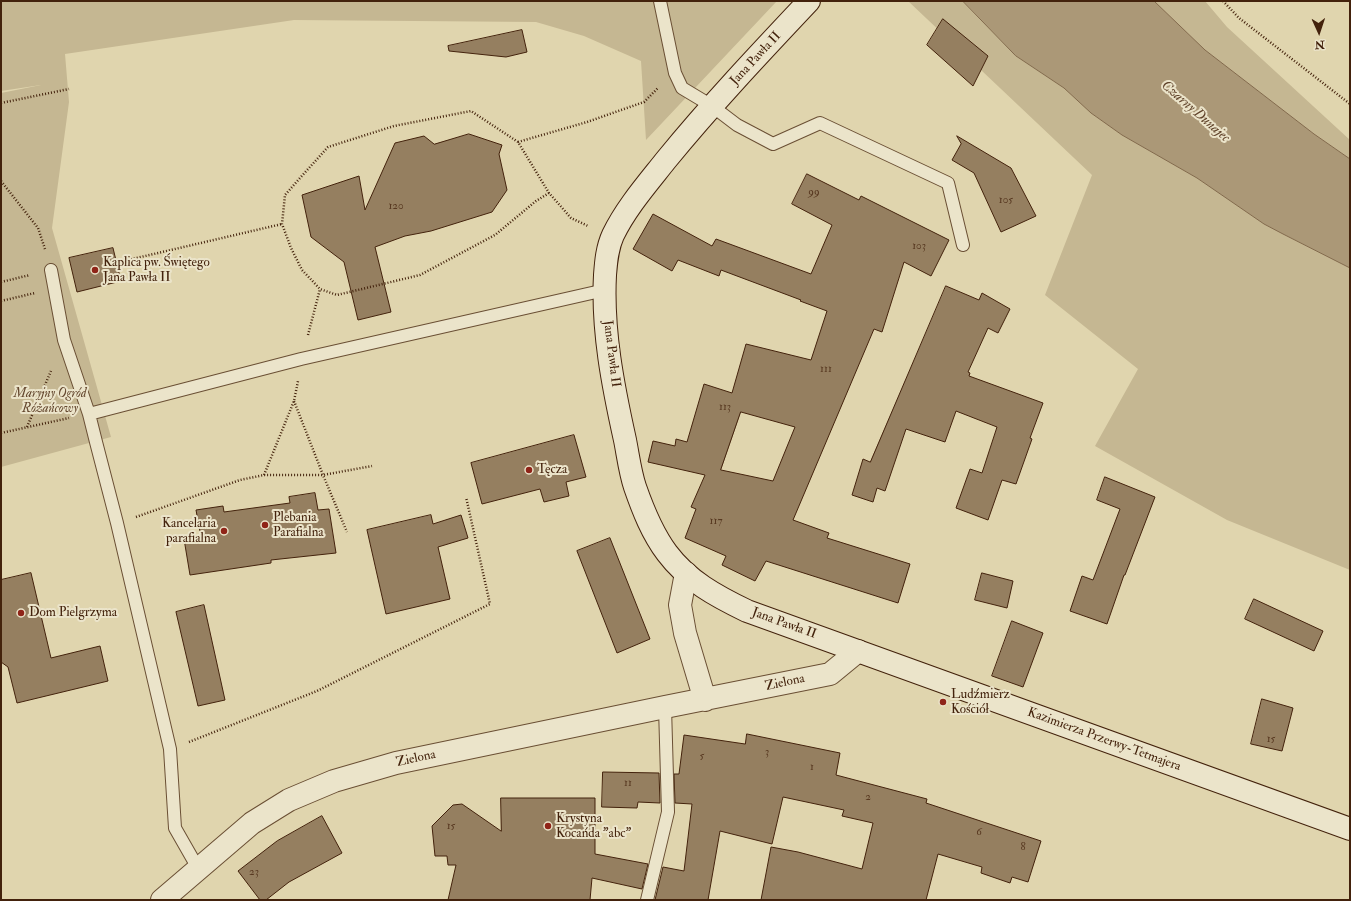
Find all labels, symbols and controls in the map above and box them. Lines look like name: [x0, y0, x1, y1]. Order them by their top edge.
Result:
north arrow: [1299, 12, 1339, 52]
street label: Jana Pawła II: [727, 29, 785, 89]
text: N: [1314, 38, 1325, 51]
water label: Czarny Dunajec: [1157, 78, 1233, 146]
house number: 99: [808, 186, 820, 200]
house number: 105: [999, 194, 1013, 208]
house number: 120: [388, 200, 404, 214]
house number: 103: [912, 240, 926, 254]
place label: Kaplica pw. Świętego Jana Pawła II: [103, 255, 210, 286]
marker: Kaplica pw. Świętego Jana Pawła II: [90, 265, 100, 275]
street label: Jana Pawła II: [599, 320, 623, 388]
house number: 111: [820, 363, 832, 377]
park label: Maryjny Ogród Różańcowy: [14, 386, 86, 417]
house number: 113: [719, 401, 731, 415]
place label: Tęcza: [537, 462, 567, 478]
marker: Tęcza: [524, 465, 534, 475]
place label: Plebania Parafialna: [273, 510, 324, 541]
house number: 117: [710, 515, 722, 529]
place label: Kancelaria parafialna: [162, 516, 216, 547]
marker: Plebania Parafialna: [260, 520, 270, 530]
marker: Kancelaria parafialna: [219, 526, 229, 536]
place label: Dom Pielgrzyma: [29, 605, 117, 621]
street label: Jana Pawła II: [750, 605, 818, 643]
marker: Dom Pielgrzyma: [16, 608, 26, 618]
street label: Zielona: [764, 671, 806, 695]
place label: Ludźmierz Kościół: [951, 687, 1010, 718]
marker: Ludźmierz Kościół: [938, 697, 948, 707]
street label: Kazimierza Przerwy-Tetmajera: [1025, 705, 1183, 775]
house number: 15: [1267, 733, 1275, 747]
house number: 3: [765, 746, 769, 760]
street label: Zielona: [395, 747, 437, 771]
house number: 5: [700, 750, 704, 764]
house number: 1: [810, 761, 814, 775]
house number: 11: [624, 777, 632, 791]
house number: 2: [865, 791, 871, 805]
place label: Krystyna Kocańda "abc": [556, 811, 631, 842]
house number: 15: [447, 820, 455, 834]
marker: Krystyna Kocańda "abc": [543, 821, 553, 831]
house number: 6: [976, 826, 982, 840]
house number: 8: [1020, 841, 1026, 855]
house number: 23: [249, 866, 259, 880]

